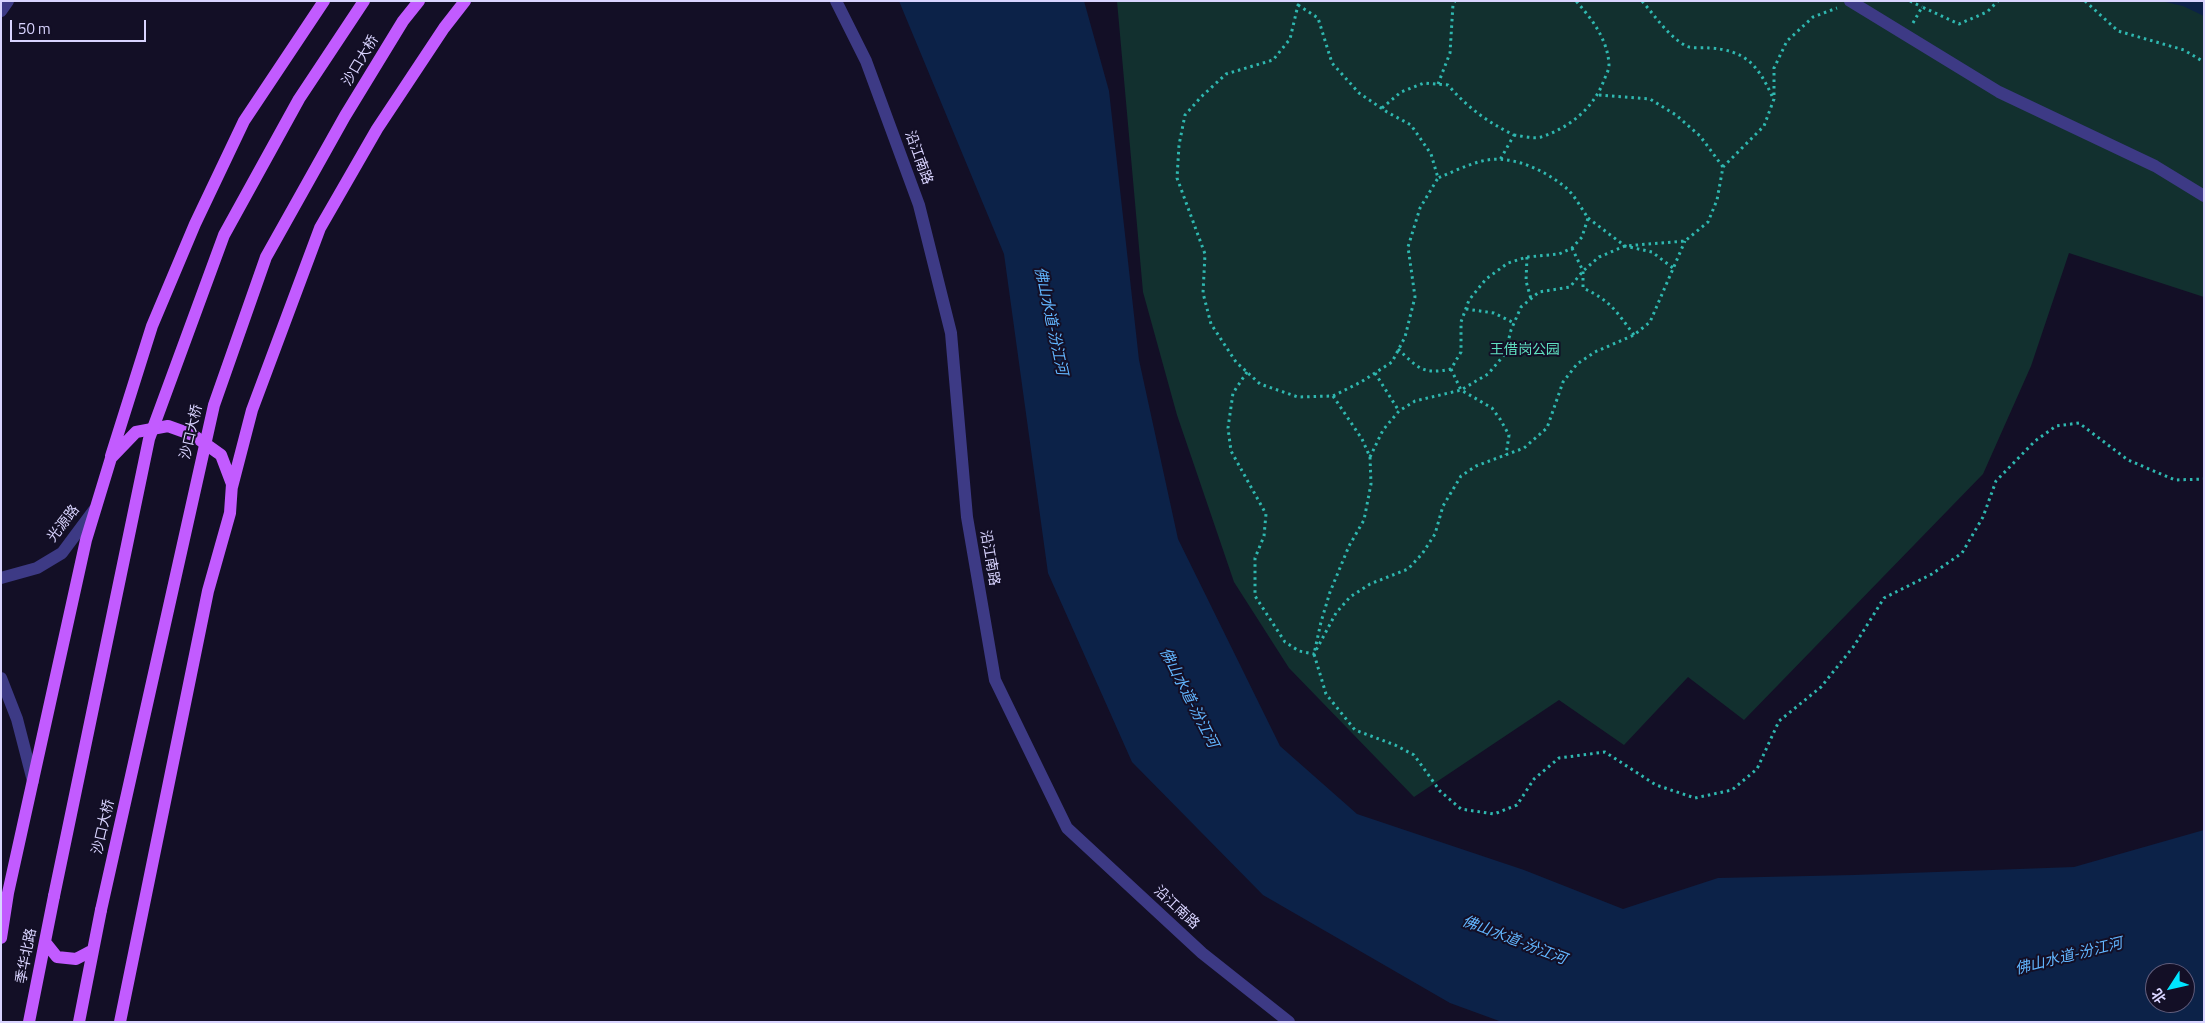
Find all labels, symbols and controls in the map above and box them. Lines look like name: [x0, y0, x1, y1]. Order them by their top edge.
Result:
scale bar: [12, 10, 149, 42]
text: 50 m: [18, 17, 51, 40]
street label: 沙口大桥: [339, 33, 383, 89]
street label: 沿江南路: [901, 129, 935, 187]
water label: 佛山水道-汾江河: [1030, 265, 1070, 377]
park label: 王借岗公园: [1490, 343, 1560, 359]
street label: 沙口大桥: [178, 403, 206, 461]
street label: 光源路: [44, 502, 84, 546]
street label: 沿江南路: [976, 529, 1002, 587]
water label: 佛山水道-汾江河: [1155, 645, 1221, 751]
street label: 沙口大桥: [90, 798, 118, 856]
street label: 沿江南路: [1150, 883, 1202, 933]
water label: 佛山水道-汾江河: [1459, 913, 1569, 969]
street label: 季华北路: [13, 927, 41, 985]
water label: 佛山水道-汾江河: [2013, 935, 2125, 979]
north arrow: [2145, 963, 2195, 1013]
text: 北: [2146, 985, 2171, 1008]

